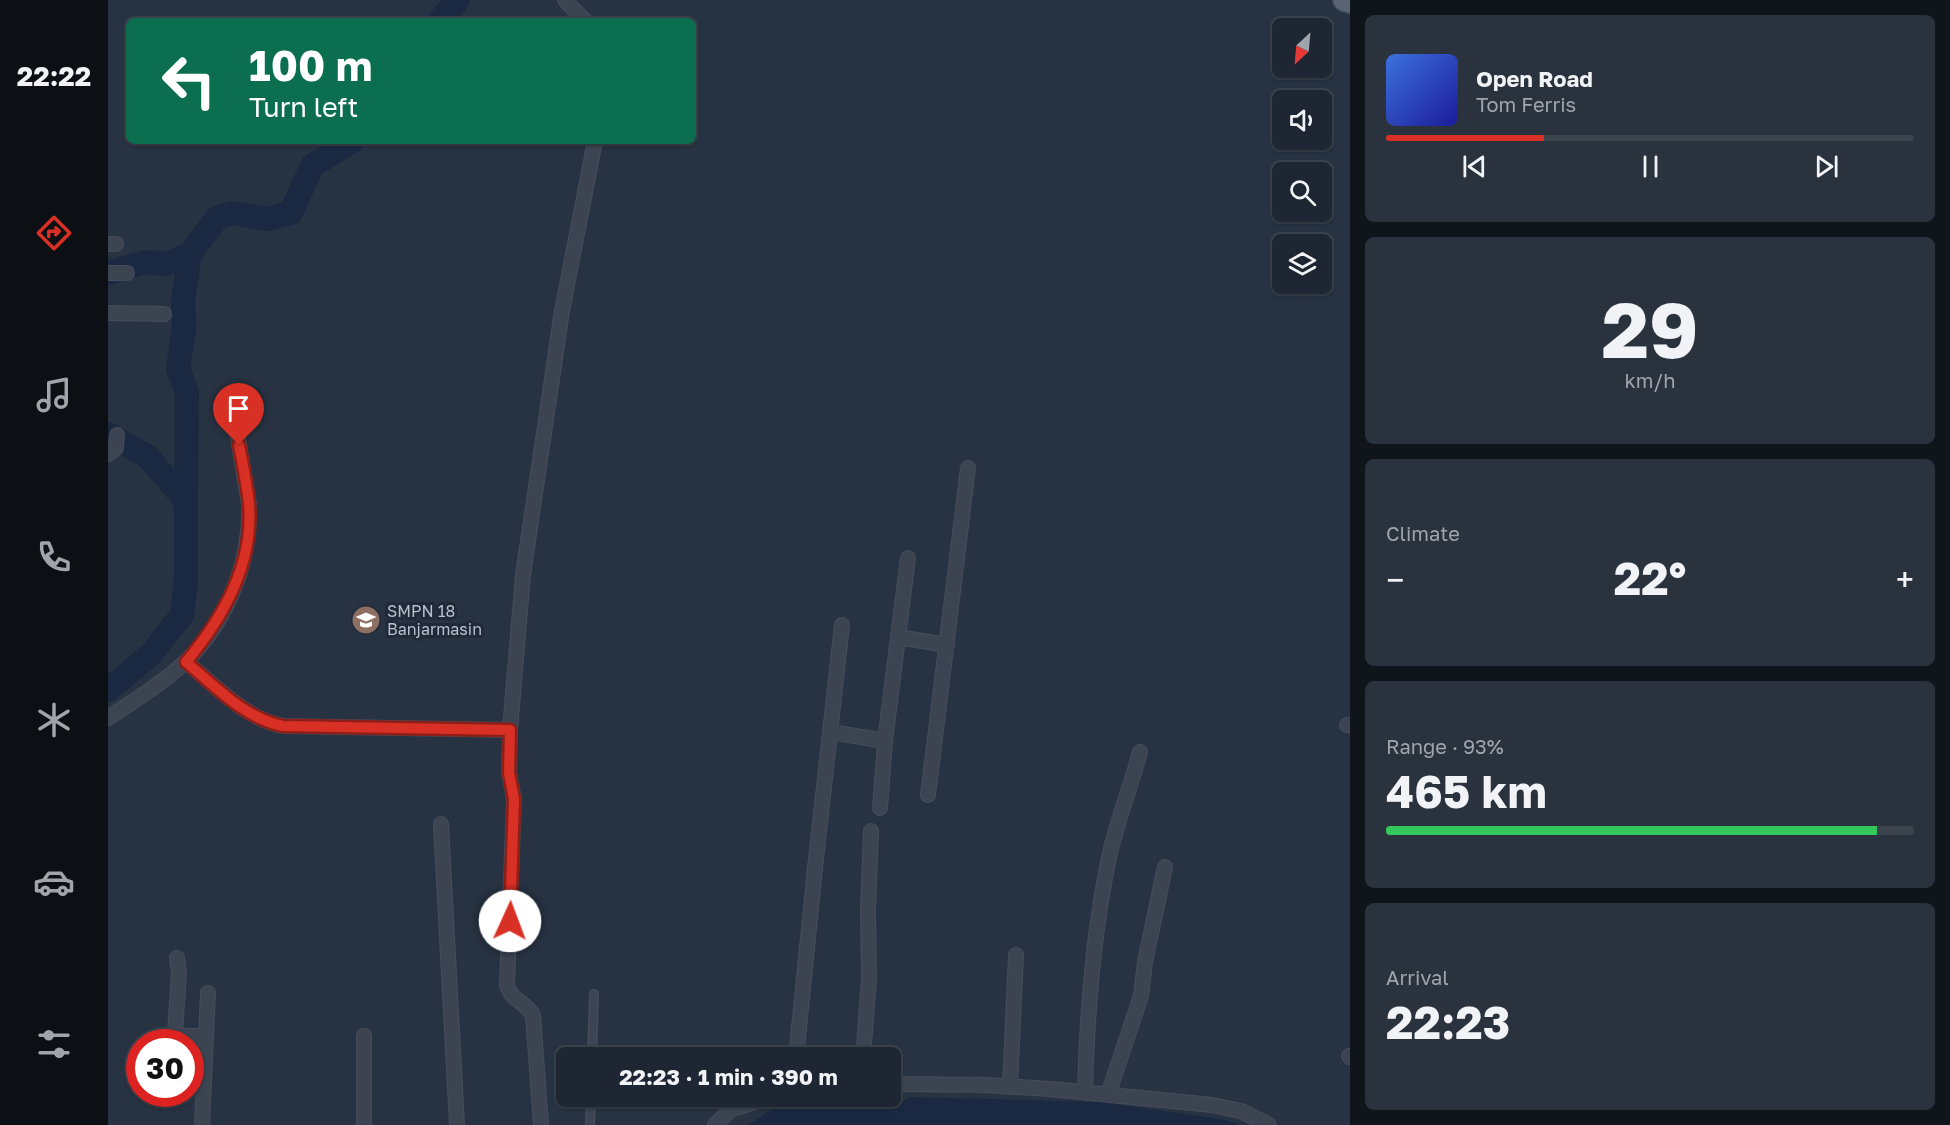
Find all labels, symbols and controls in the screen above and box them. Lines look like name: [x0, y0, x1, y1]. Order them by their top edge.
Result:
north arrow: [1272, 18, 1332, 78]
map controls: [1272, 18, 1332, 294]
text: 100 m: [249, 40, 372, 90]
icon: left: [150, 42, 228, 120]
text: 22:22: [17, 60, 91, 92]
text: Open Road: [1476, 65, 1593, 92]
button: sound: [1272, 90, 1332, 150]
text: Turn left: [249, 91, 358, 123]
text: Tom Ferris: [1476, 92, 1576, 116]
icon: previous: [1458, 150, 1491, 183]
icon: pause: [1634, 150, 1667, 183]
icon: next: [1810, 150, 1843, 183]
button: search: [1272, 162, 1332, 222]
icon: directions: [33, 212, 75, 254]
button: layers: [1272, 234, 1332, 294]
text: 29: [1601, 282, 1699, 375]
text: km/h: [1625, 368, 1675, 392]
icon: music: [33, 374, 75, 416]
pin: [213, 383, 264, 445]
icon: arrive: [222, 392, 255, 425]
text: Climate: [1386, 521, 1460, 545]
icon: phone: [33, 536, 75, 578]
text: 22°: [1614, 551, 1686, 605]
text: −: [1386, 560, 1404, 599]
text: +: [1896, 560, 1914, 599]
place label: SMPN 18 Banjarmasin: [387, 601, 482, 639]
school or university icon: SMPN 18 Banjarmasin: [350, 604, 382, 636]
icon: climate: [33, 699, 75, 741]
text: Range · 93%: [1386, 734, 1504, 758]
text: 465 km: [1386, 764, 1547, 818]
icon: car: [33, 861, 75, 903]
position arrow: [478, 889, 542, 953]
text: Arrival: [1386, 965, 1449, 989]
text: 22:23: [1386, 995, 1510, 1049]
icon: filters: [33, 1023, 75, 1065]
speed limit sign: 30: [126, 1029, 204, 1107]
text: 22:23 · 1 min · 390 m: [619, 1063, 838, 1090]

